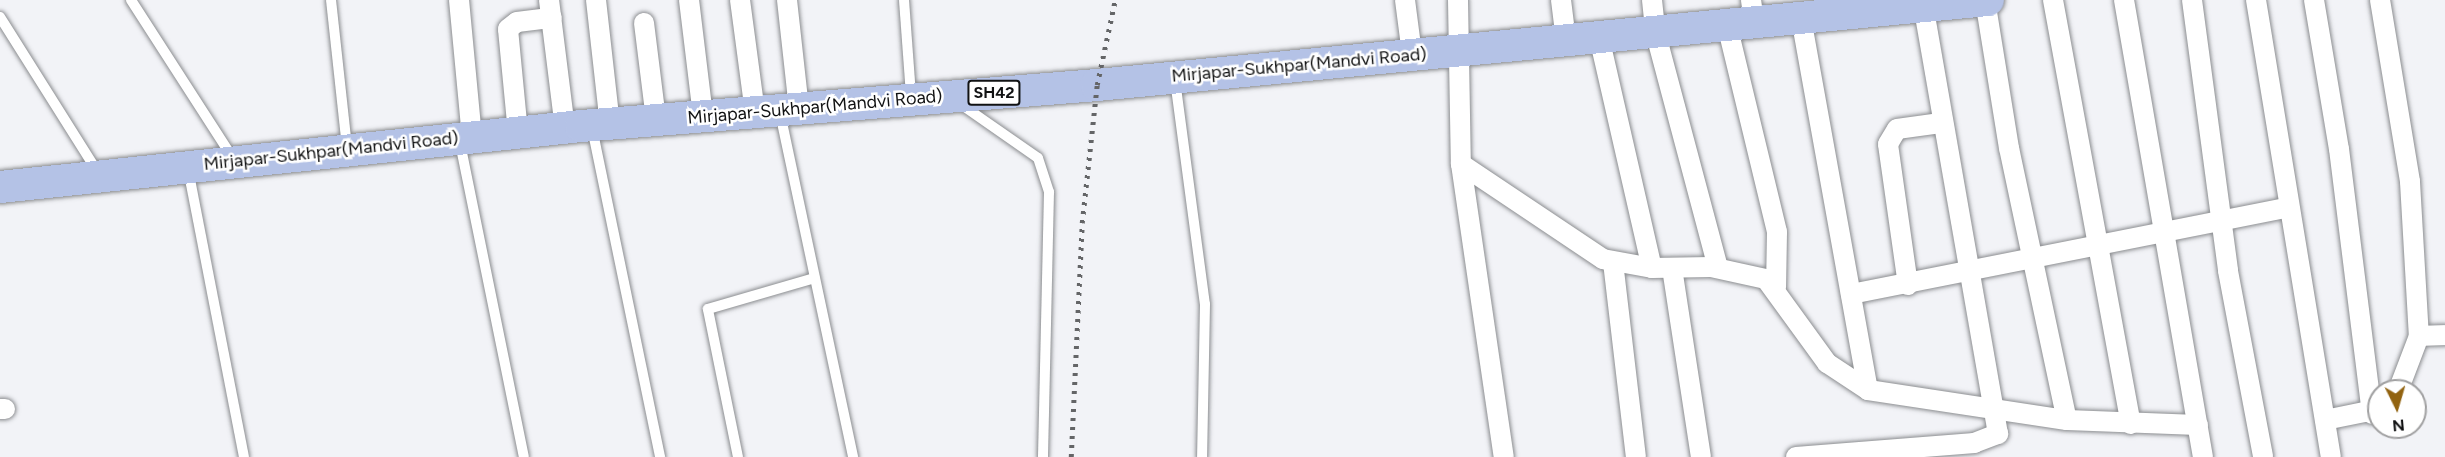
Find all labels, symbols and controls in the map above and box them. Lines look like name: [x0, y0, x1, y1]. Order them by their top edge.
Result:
street label: Mirjapar-Sukhpar(Mandvi Road): [1171, 43, 1427, 87]
road number: SH42: [967, 80, 1021, 106]
street label: Mirjapar-Sukhpar(Mandvi Road): [687, 85, 943, 129]
street label: Mirjapar-Sukhpar(Mandvi Road): [203, 127, 459, 175]
north arrow: [2367, 379, 2427, 439]
text: N: [2391, 415, 2405, 435]

